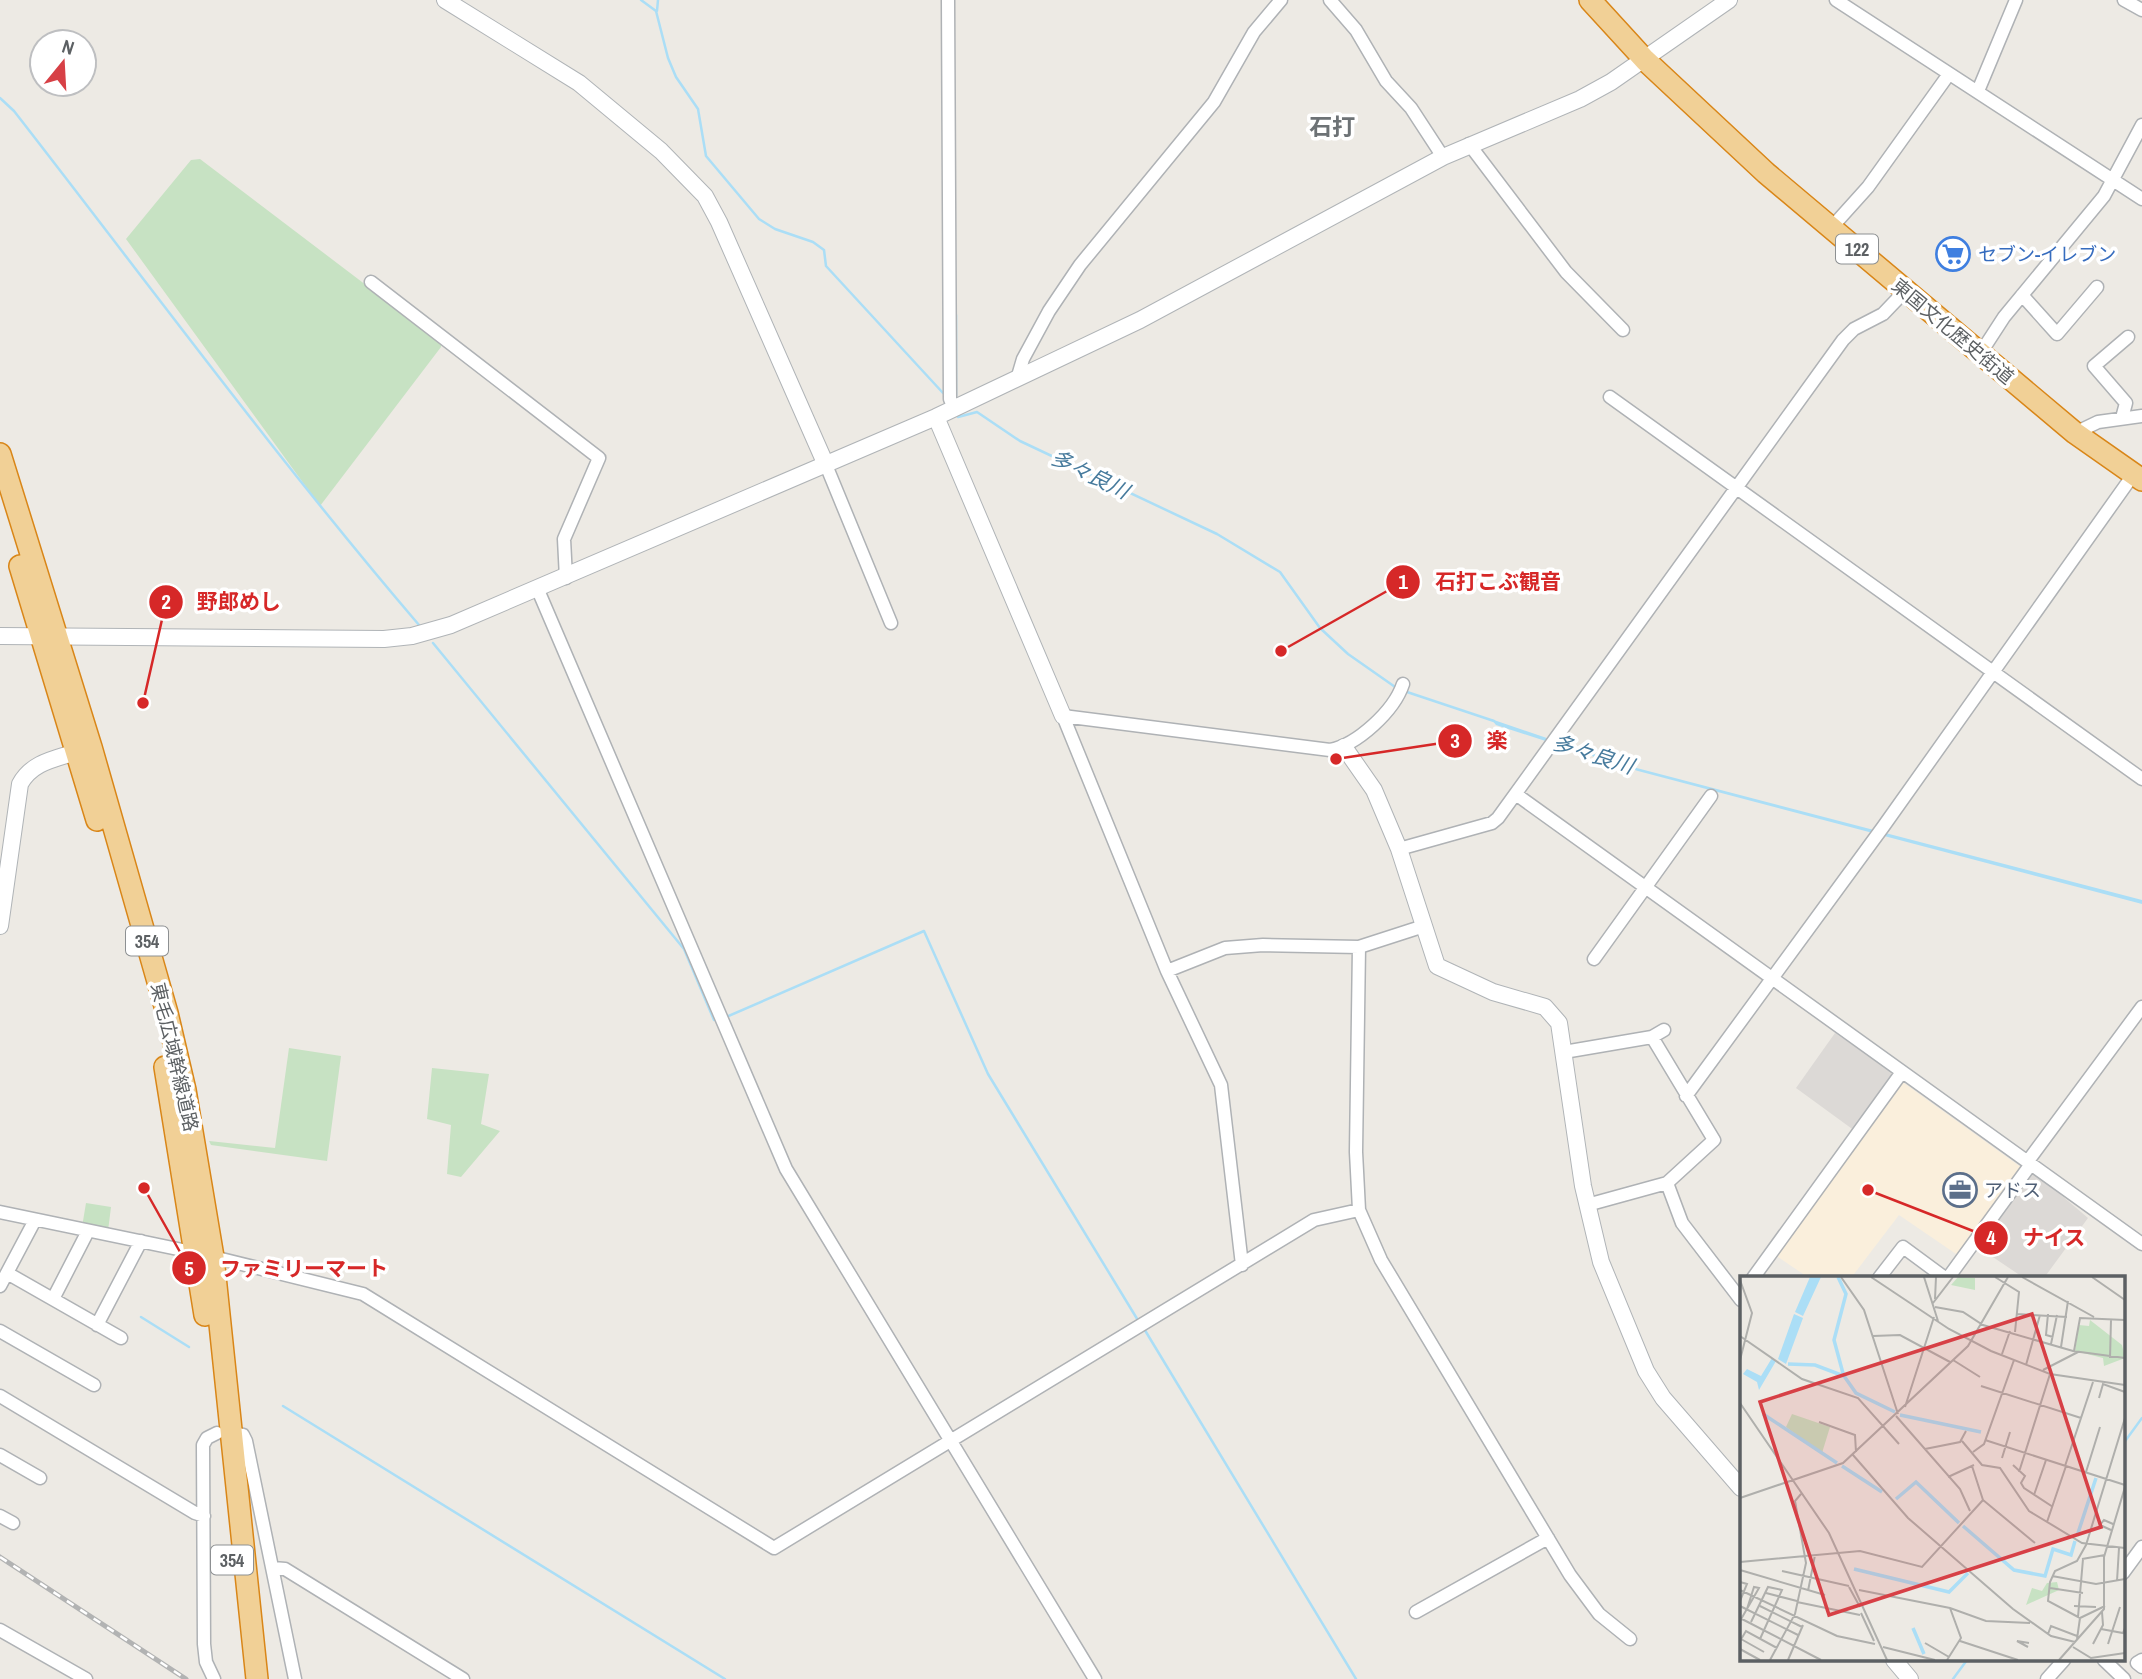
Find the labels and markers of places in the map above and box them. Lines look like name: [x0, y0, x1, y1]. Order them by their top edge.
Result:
supermarket icon: セブン-イレブン: [1934, 235, 1972, 273]
place label: セブン-イレブン: [1978, 241, 2116, 267]
callout: 石打こぶ観音: [1386, 561, 1575, 603]
callout: 野郎めし: [148, 581, 295, 623]
callout: 楽: [1437, 720, 1521, 762]
office icon: アドス: [1941, 1171, 1979, 1209]
place label: アドス: [1984, 1177, 2041, 1203]
callout: ナイス: [1973, 1217, 2099, 1259]
callout: ファミリーマート: [171, 1247, 402, 1289]

